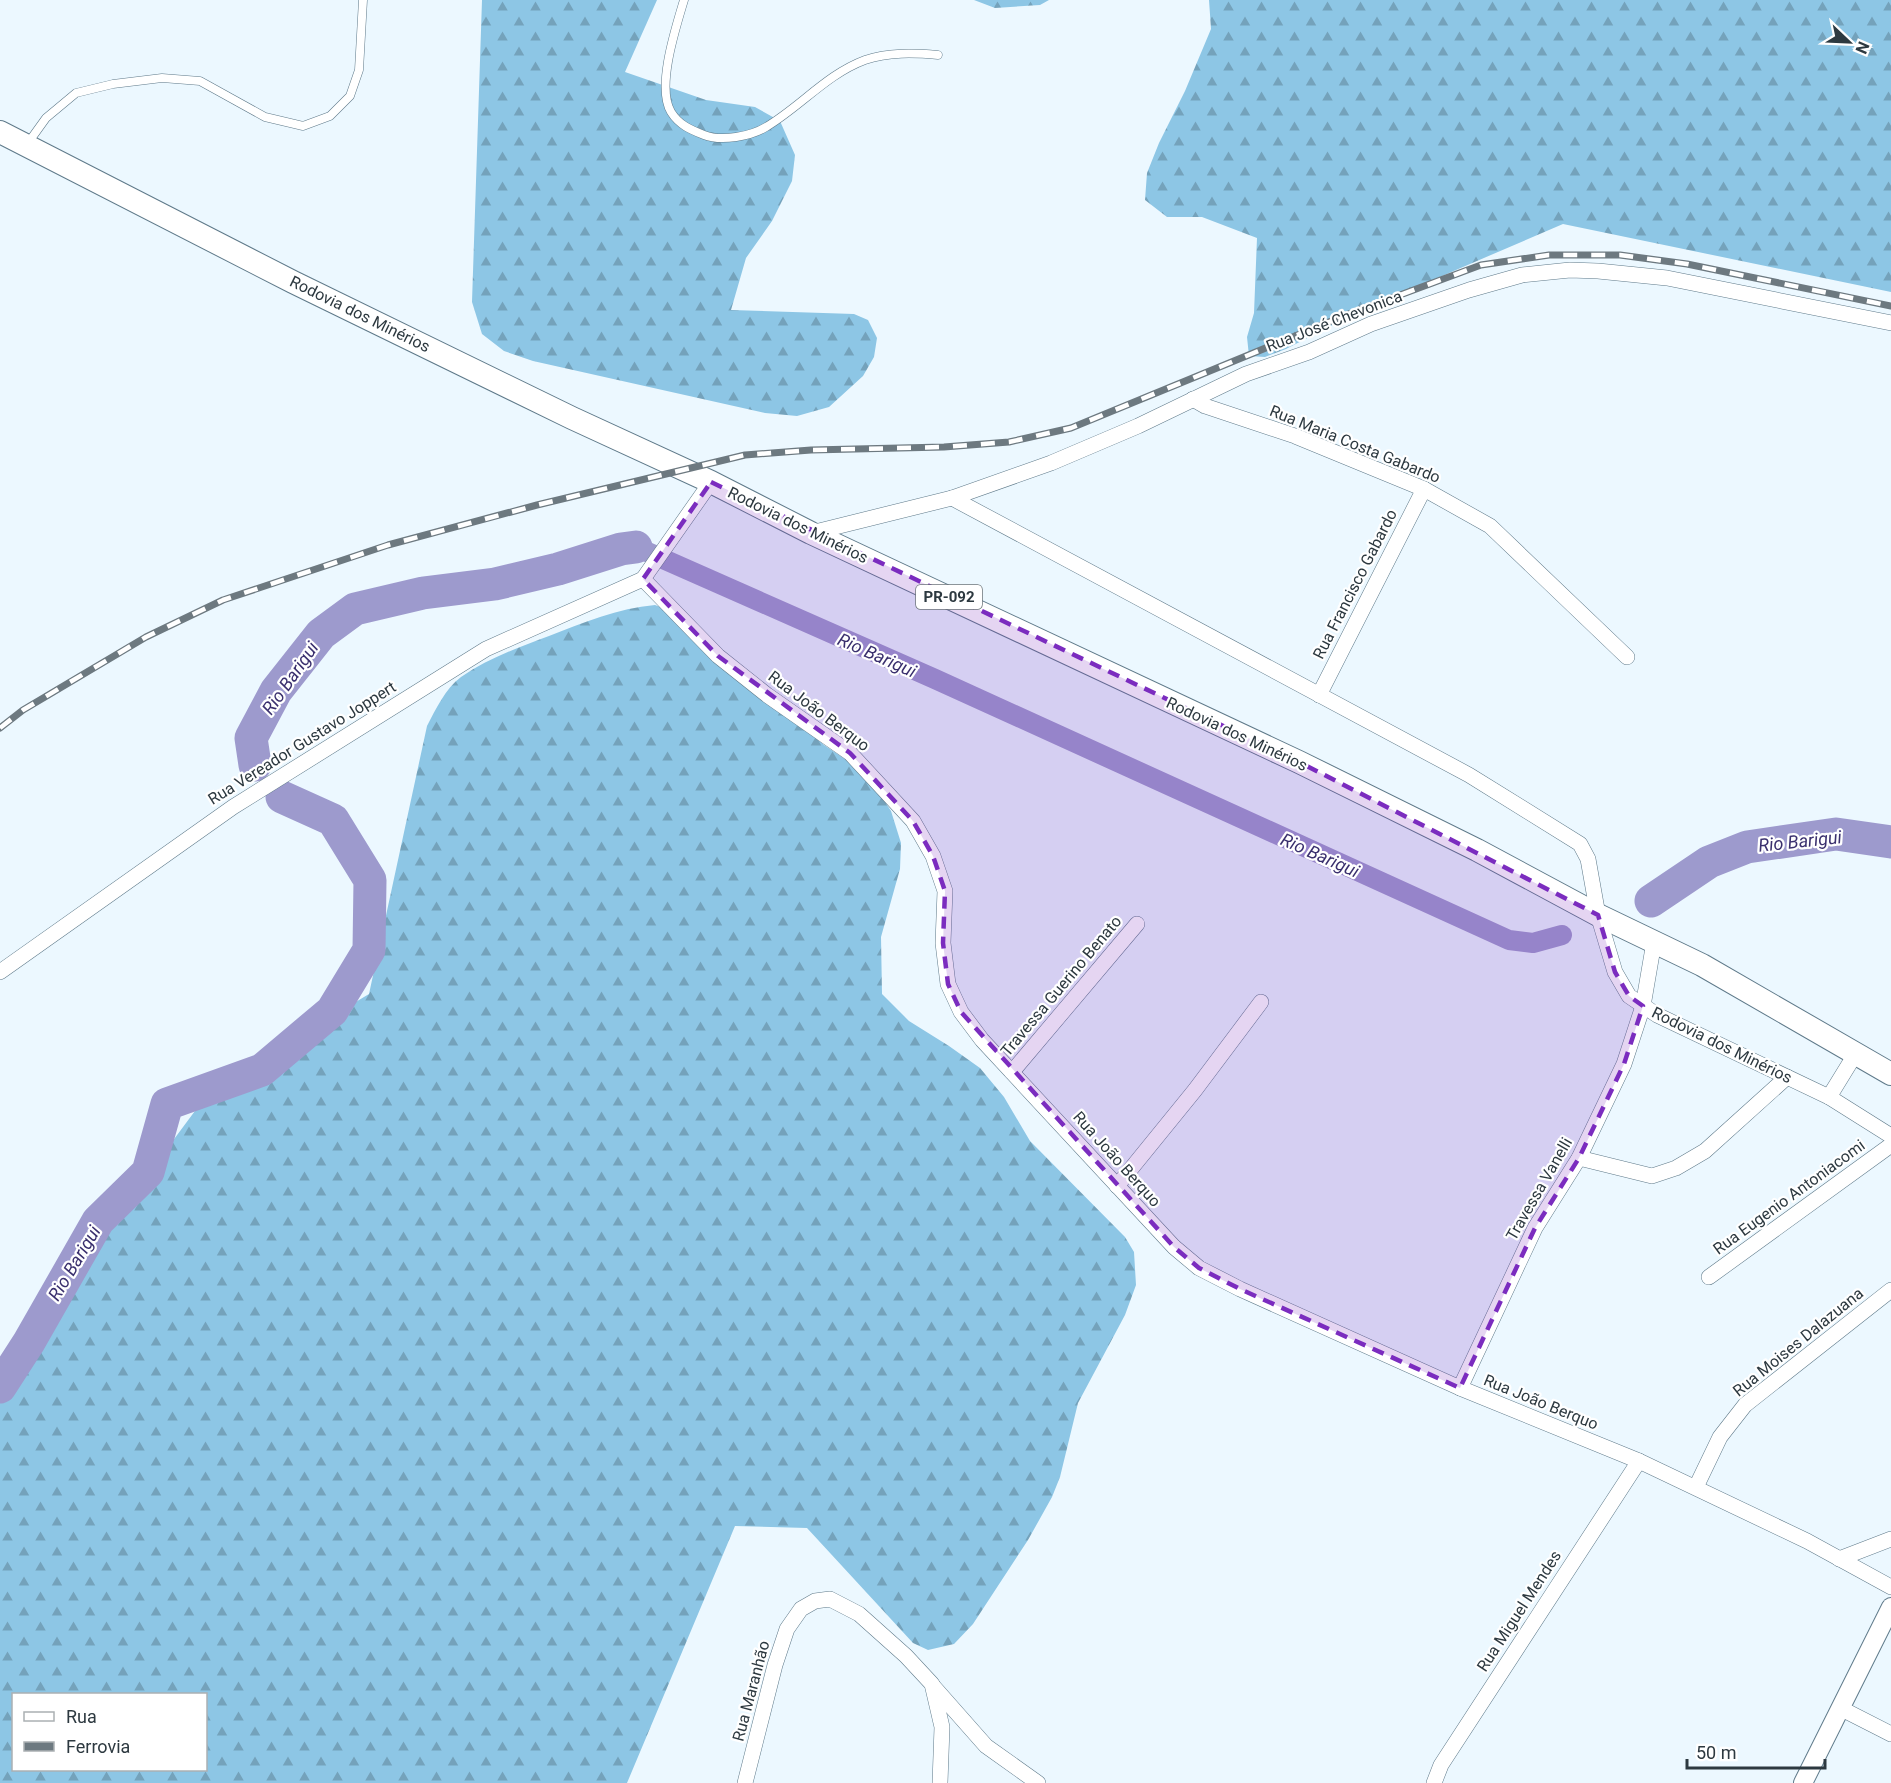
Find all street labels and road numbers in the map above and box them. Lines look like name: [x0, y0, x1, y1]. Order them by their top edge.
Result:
street label: Rodovia dos Minérios: [287, 272, 433, 356]
street label: Rua José Chevonica: [1263, 286, 1405, 356]
street label: Rua Maria Costa Gabardo: [1267, 401, 1443, 487]
street label: Rodovia dos Minérios: [725, 483, 871, 567]
street label: Rua Francisco Gabardo: [1309, 506, 1401, 662]
road number: PR-092: [916, 585, 982, 609]
street label: Rua João Berquo: [765, 667, 873, 755]
street label: Rua Vereador Gustavo Joppert: [205, 677, 399, 809]
street label: Rodovia dos Minérios: [1163, 693, 1311, 775]
street label: Travessa Guerino Benato: [997, 912, 1125, 1060]
street label: Rodovia dos Minérios: [1649, 1003, 1795, 1087]
street label: Rua João Berquo: [1069, 1107, 1165, 1211]
street label: Travessa Vanelli: [1502, 1134, 1576, 1244]
street label: Rua Eugenio Antoniacomi: [1709, 1136, 1869, 1258]
street label: Rua Moises Dalazuana: [1729, 1284, 1867, 1400]
street label: Rua João Berquo: [1481, 1370, 1601, 1434]
street label: Rua Miguel Mendes: [1473, 1547, 1565, 1675]
street label: Rua Maranhão: [728, 1639, 774, 1743]

